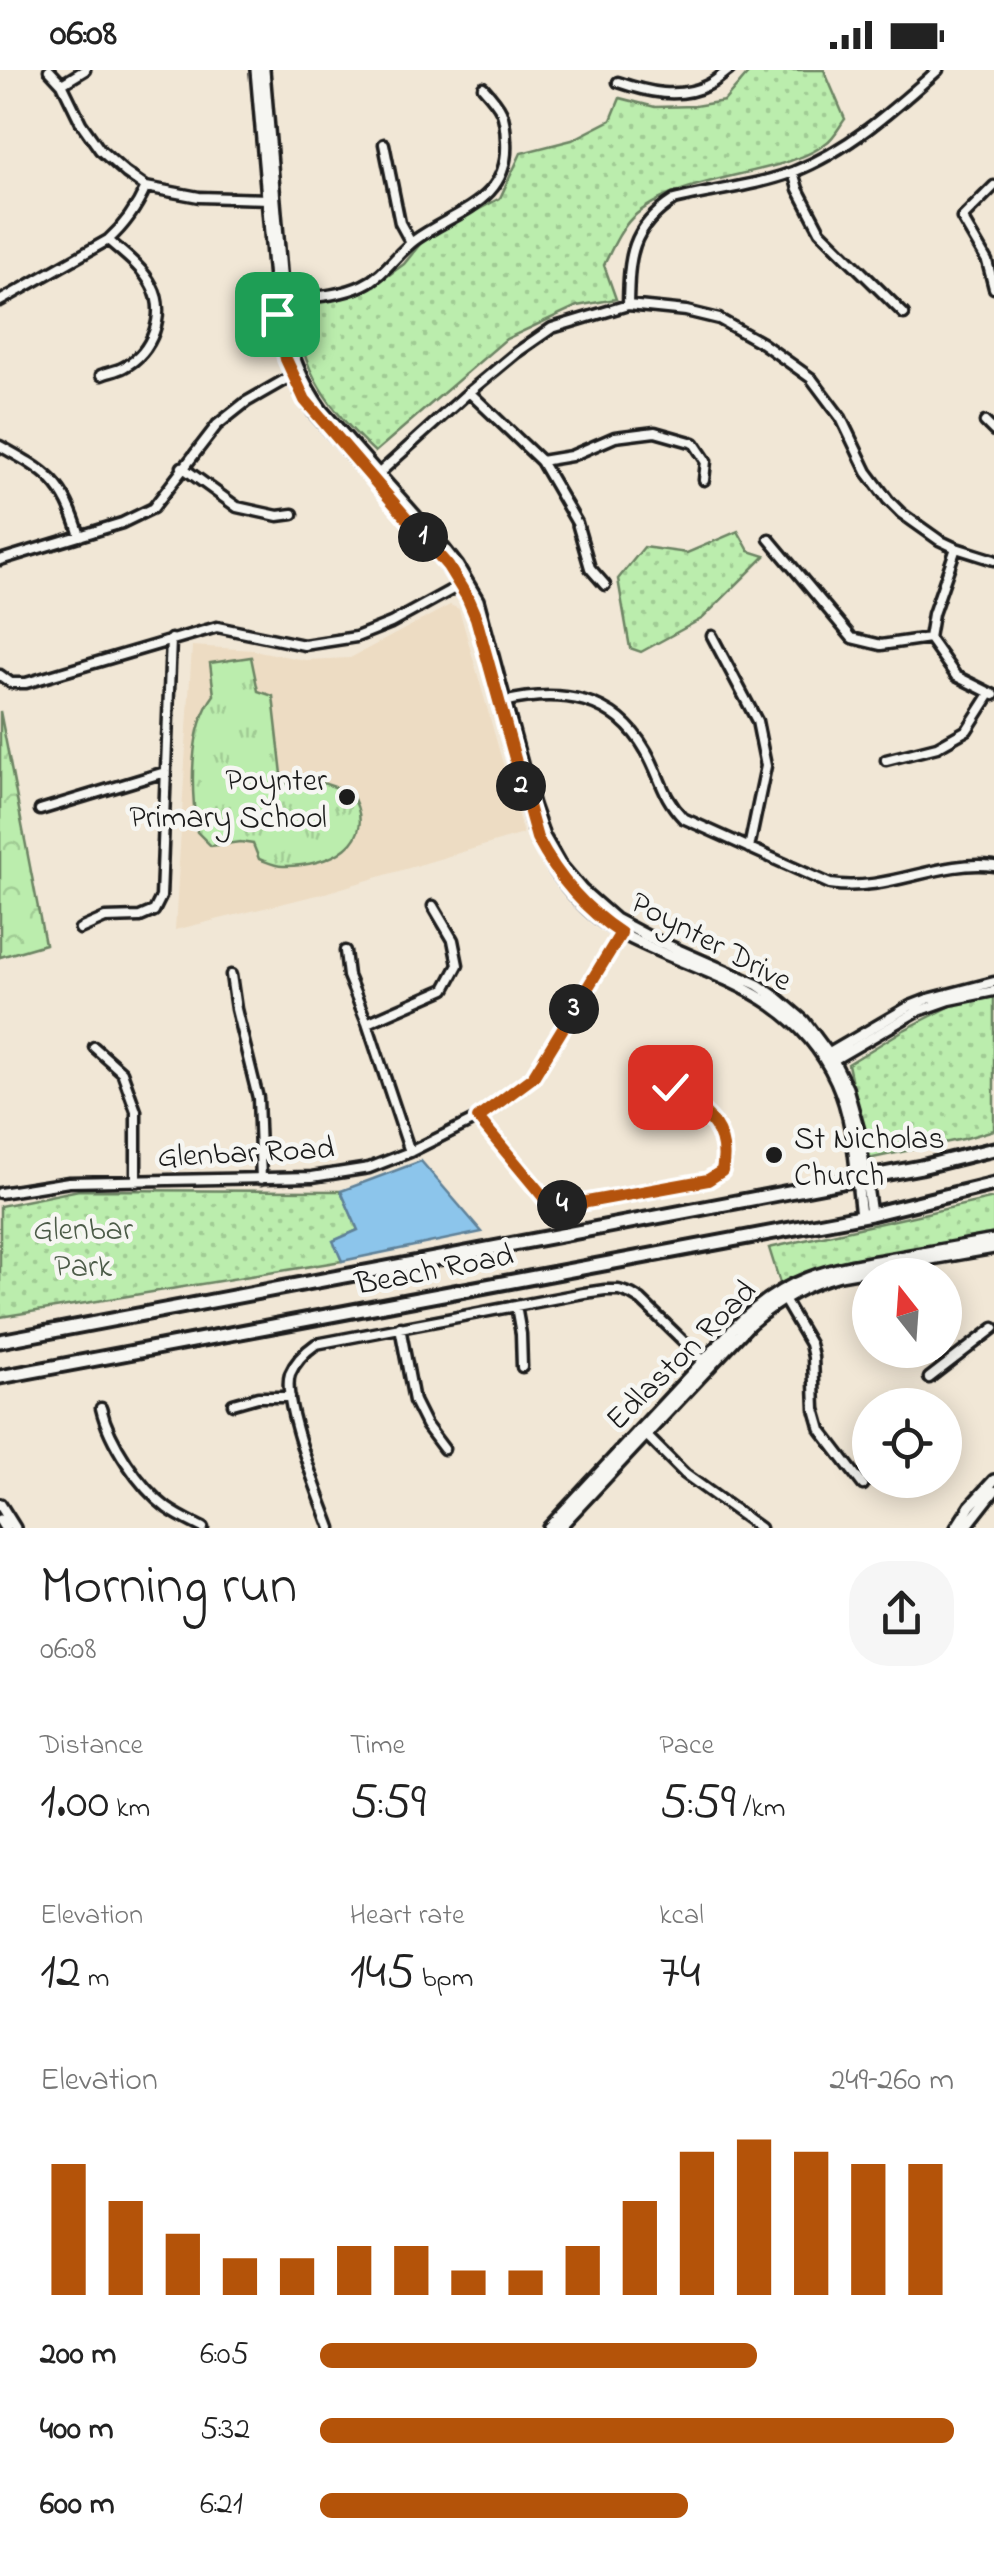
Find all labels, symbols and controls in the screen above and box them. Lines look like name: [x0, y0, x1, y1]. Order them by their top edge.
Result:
text: 06:08: [50, 7, 117, 63]
pin: [235, 272, 320, 357]
icon: arrive: [250, 287, 305, 342]
pin: 1: [398, 512, 448, 562]
text: 1: [419, 516, 427, 557]
place label: Poynter Primary School: [129, 759, 327, 843]
pin: 2: [496, 761, 546, 811]
text: 2: [514, 765, 528, 806]
marker: Poynter Primary School: [336, 786, 358, 808]
street label: Poynter Drive: [621, 881, 800, 1006]
pin: 3: [549, 984, 599, 1034]
text: 3: [568, 988, 580, 1029]
pin: [628, 1045, 713, 1130]
icon: check: [643, 1060, 698, 1115]
place label: St Nicholas Church: [794, 1117, 945, 1201]
street label: Glenbar Road: [156, 1126, 336, 1183]
marker: St Nicholas Church: [763, 1144, 785, 1166]
pin: 4: [537, 1180, 587, 1230]
text: 4: [556, 1184, 568, 1225]
park label: Glenbar Park: [33, 1208, 133, 1292]
street label: Beach Road: [351, 1233, 518, 1310]
north arrow: [852, 1258, 962, 1368]
map controls: [852, 1258, 962, 1498]
street label: Edlaston Road: [596, 1270, 769, 1443]
button: locate: [852, 1388, 962, 1498]
text: Morning run: [40, 1549, 297, 1629]
button: share: [849, 1561, 954, 1666]
text: 06:08: [40, 1627, 96, 1674]
text: Distance: [40, 1726, 143, 1767]
text: Time: [350, 1726, 405, 1767]
text: Pace: [659, 1726, 714, 1767]
text: 1.00: [40, 1767, 109, 1840]
text: 5:59: [350, 1767, 426, 1840]
text: 5:59: [659, 1767, 736, 1840]
text: km: [109, 1789, 150, 1830]
text: /km: [736, 1789, 786, 1830]
text: Elevation: [40, 1896, 143, 1937]
text: Heart rate: [350, 1896, 464, 1937]
text: kcal: [659, 1896, 704, 1937]
text: 12: [40, 1937, 81, 2010]
text: 145: [350, 1937, 415, 2010]
text: 74: [659, 1937, 701, 2010]
text: m: [81, 1959, 109, 2000]
text: bpm: [415, 1959, 474, 2000]
text: Elevation: [40, 2058, 158, 2105]
text: 249–260 m: [829, 2058, 954, 2105]
text: 200 m: [40, 2332, 116, 2379]
text: 6:05: [200, 2332, 249, 2379]
text: 400 m: [40, 2407, 114, 2454]
text: 5:32: [200, 2407, 250, 2454]
text: 600 m: [40, 2482, 115, 2529]
text: 6:21: [200, 2482, 243, 2529]

